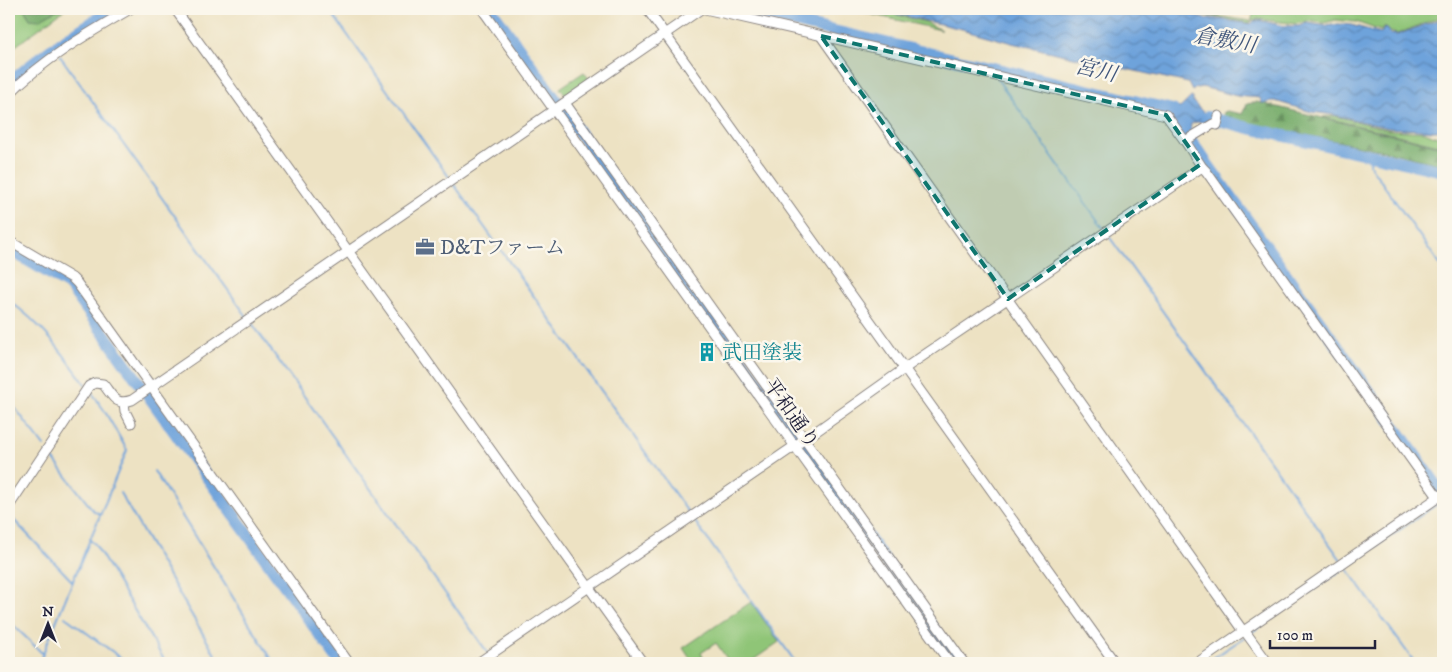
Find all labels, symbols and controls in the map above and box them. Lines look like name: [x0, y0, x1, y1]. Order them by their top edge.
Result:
water label: 倉敷川: [1192, 23, 1260, 60]
water label: 宮川: [1072, 54, 1121, 89]
office icon: D&Tファーム: [414, 236, 436, 258]
place label: D&Tファーム: [440, 236, 565, 261]
building icon: 武田塗装: [696, 341, 718, 363]
place label: 武田塗装: [722, 341, 802, 366]
street label: 平和通り: [758, 374, 824, 454]
north arrow: [22, 600, 72, 650]
text: N: [42, 603, 54, 621]
scale bar: [1270, 617, 1374, 649]
text: 100 m: [1277, 626, 1313, 645]

